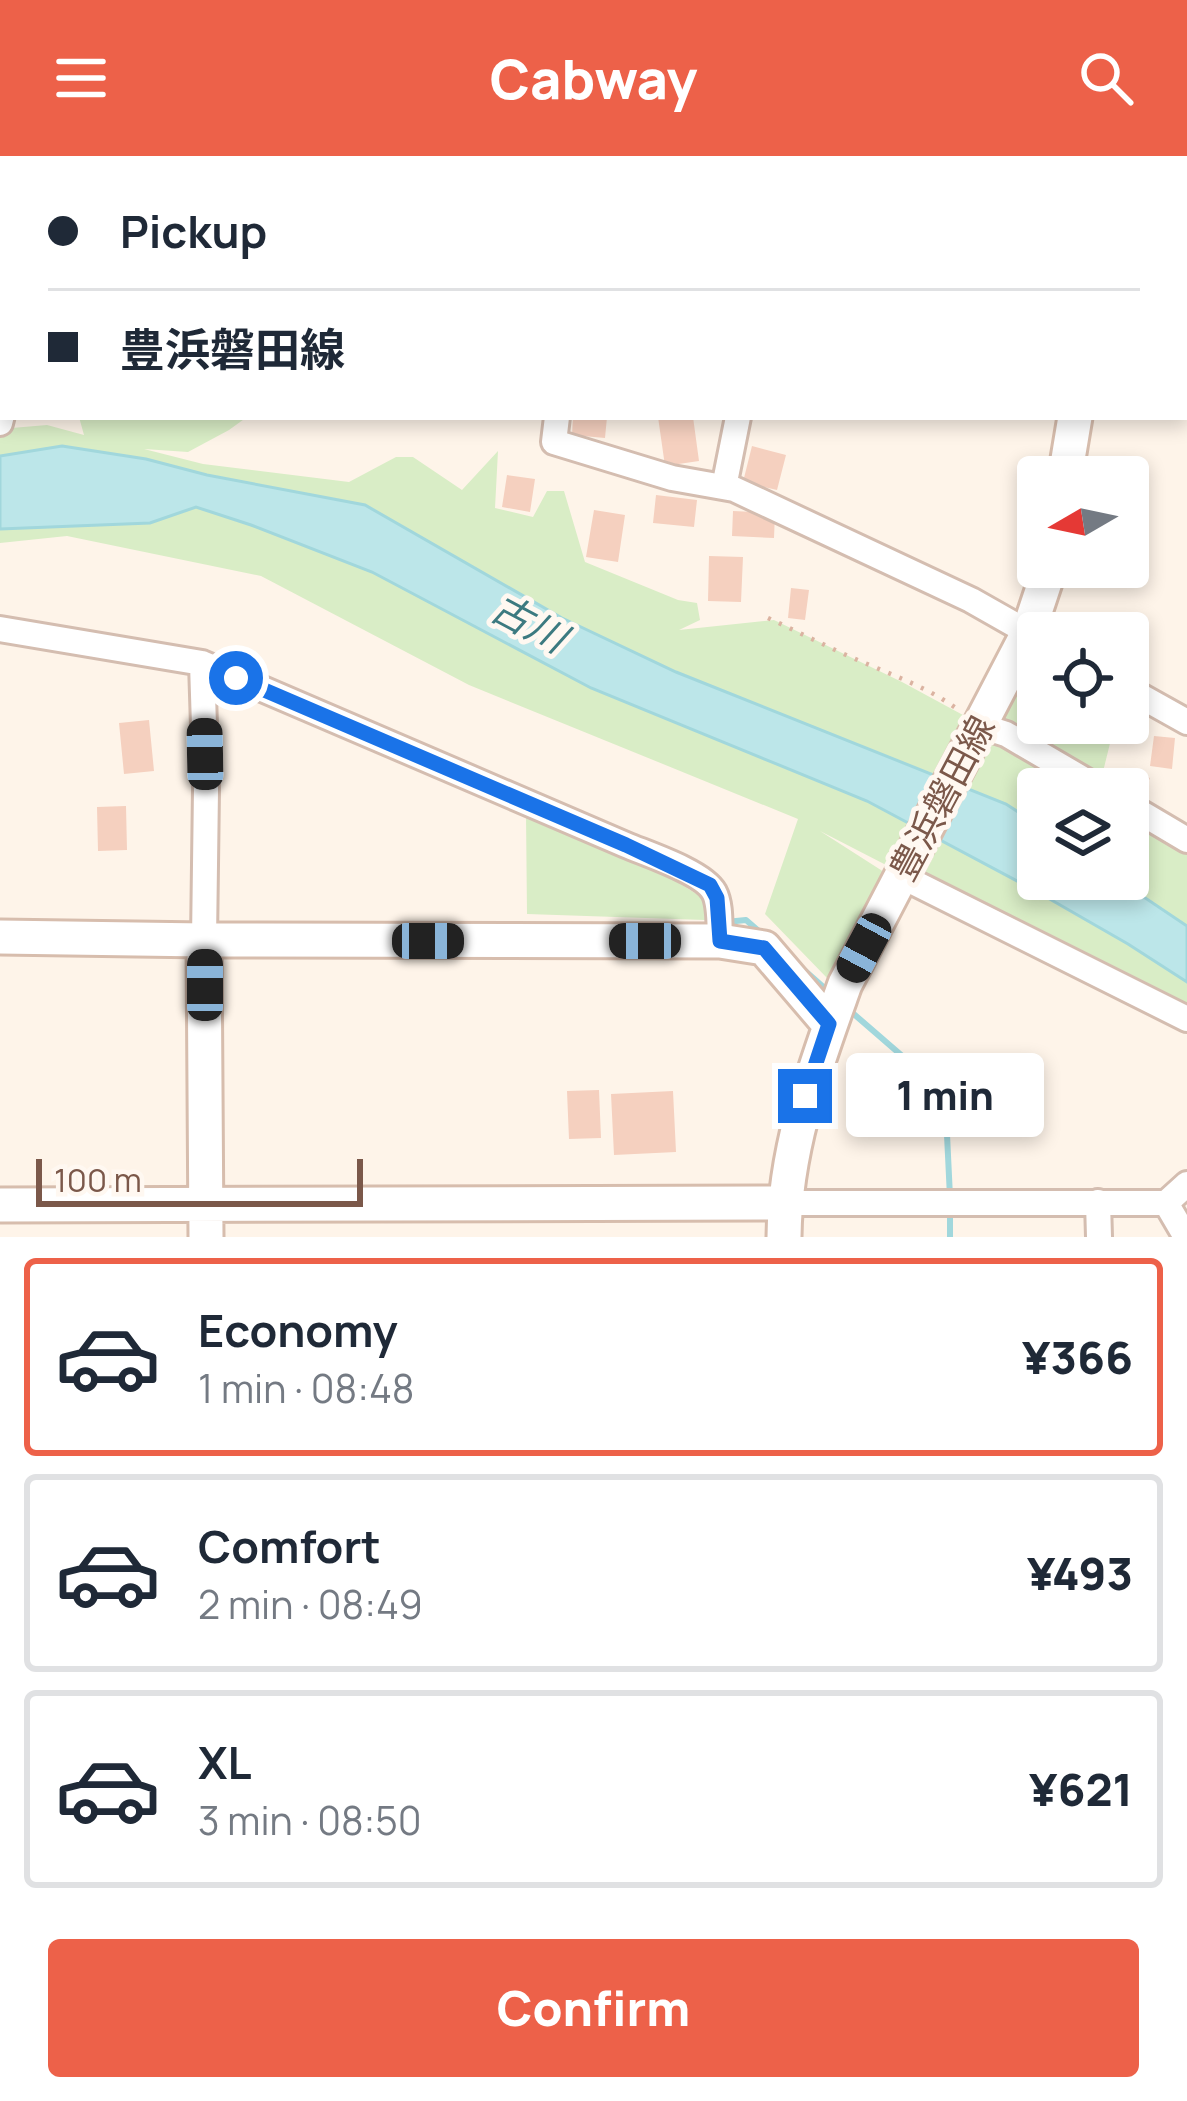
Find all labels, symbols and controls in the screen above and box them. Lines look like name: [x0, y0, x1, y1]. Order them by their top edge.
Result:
text: Cabway: [490, 41, 697, 115]
icon: menu: [48, 45, 114, 111]
icon: search: [1073, 45, 1139, 111]
text: Pickup: [120, 200, 267, 262]
text: 豊浜磐田線: [120, 318, 345, 380]
north arrow: [1017, 456, 1149, 588]
map controls: [1017, 456, 1149, 900]
water label: 古川: [482, 580, 580, 666]
button: locate: [1017, 612, 1149, 744]
route start: [209, 651, 263, 705]
street label: 豊浜磐田線: [878, 707, 1005, 889]
car: [186, 718, 224, 790]
button: layers: [1017, 768, 1149, 900]
car: [831, 908, 897, 988]
car: [392, 923, 464, 959]
car: [609, 923, 681, 959]
car: [187, 949, 223, 1021]
callout: 1 min: [847, 1054, 1045, 1138]
text: 1 min: [896, 1068, 994, 1122]
route end: [778, 1069, 832, 1123]
scale bar: [36, 1153, 363, 1206]
text: 100 m: [54, 1157, 142, 1202]
text: Economy: [198, 1299, 398, 1361]
icon: car: [54, 1303, 162, 1411]
text: ¥366: [1022, 1326, 1133, 1388]
text: 1 min · 08:48: [198, 1361, 415, 1415]
text: Comfort: [198, 1515, 381, 1577]
icon: car: [54, 1519, 162, 1627]
text: ¥493: [1027, 1542, 1133, 1604]
text: 2 min · 08:49: [198, 1577, 423, 1631]
text: XL: [198, 1731, 252, 1793]
icon: car: [54, 1735, 162, 1843]
text: ¥621: [1029, 1758, 1133, 1820]
text: 3 min · 08:50: [198, 1793, 422, 1847]
button: Confirm: [48, 1939, 1139, 2077]

